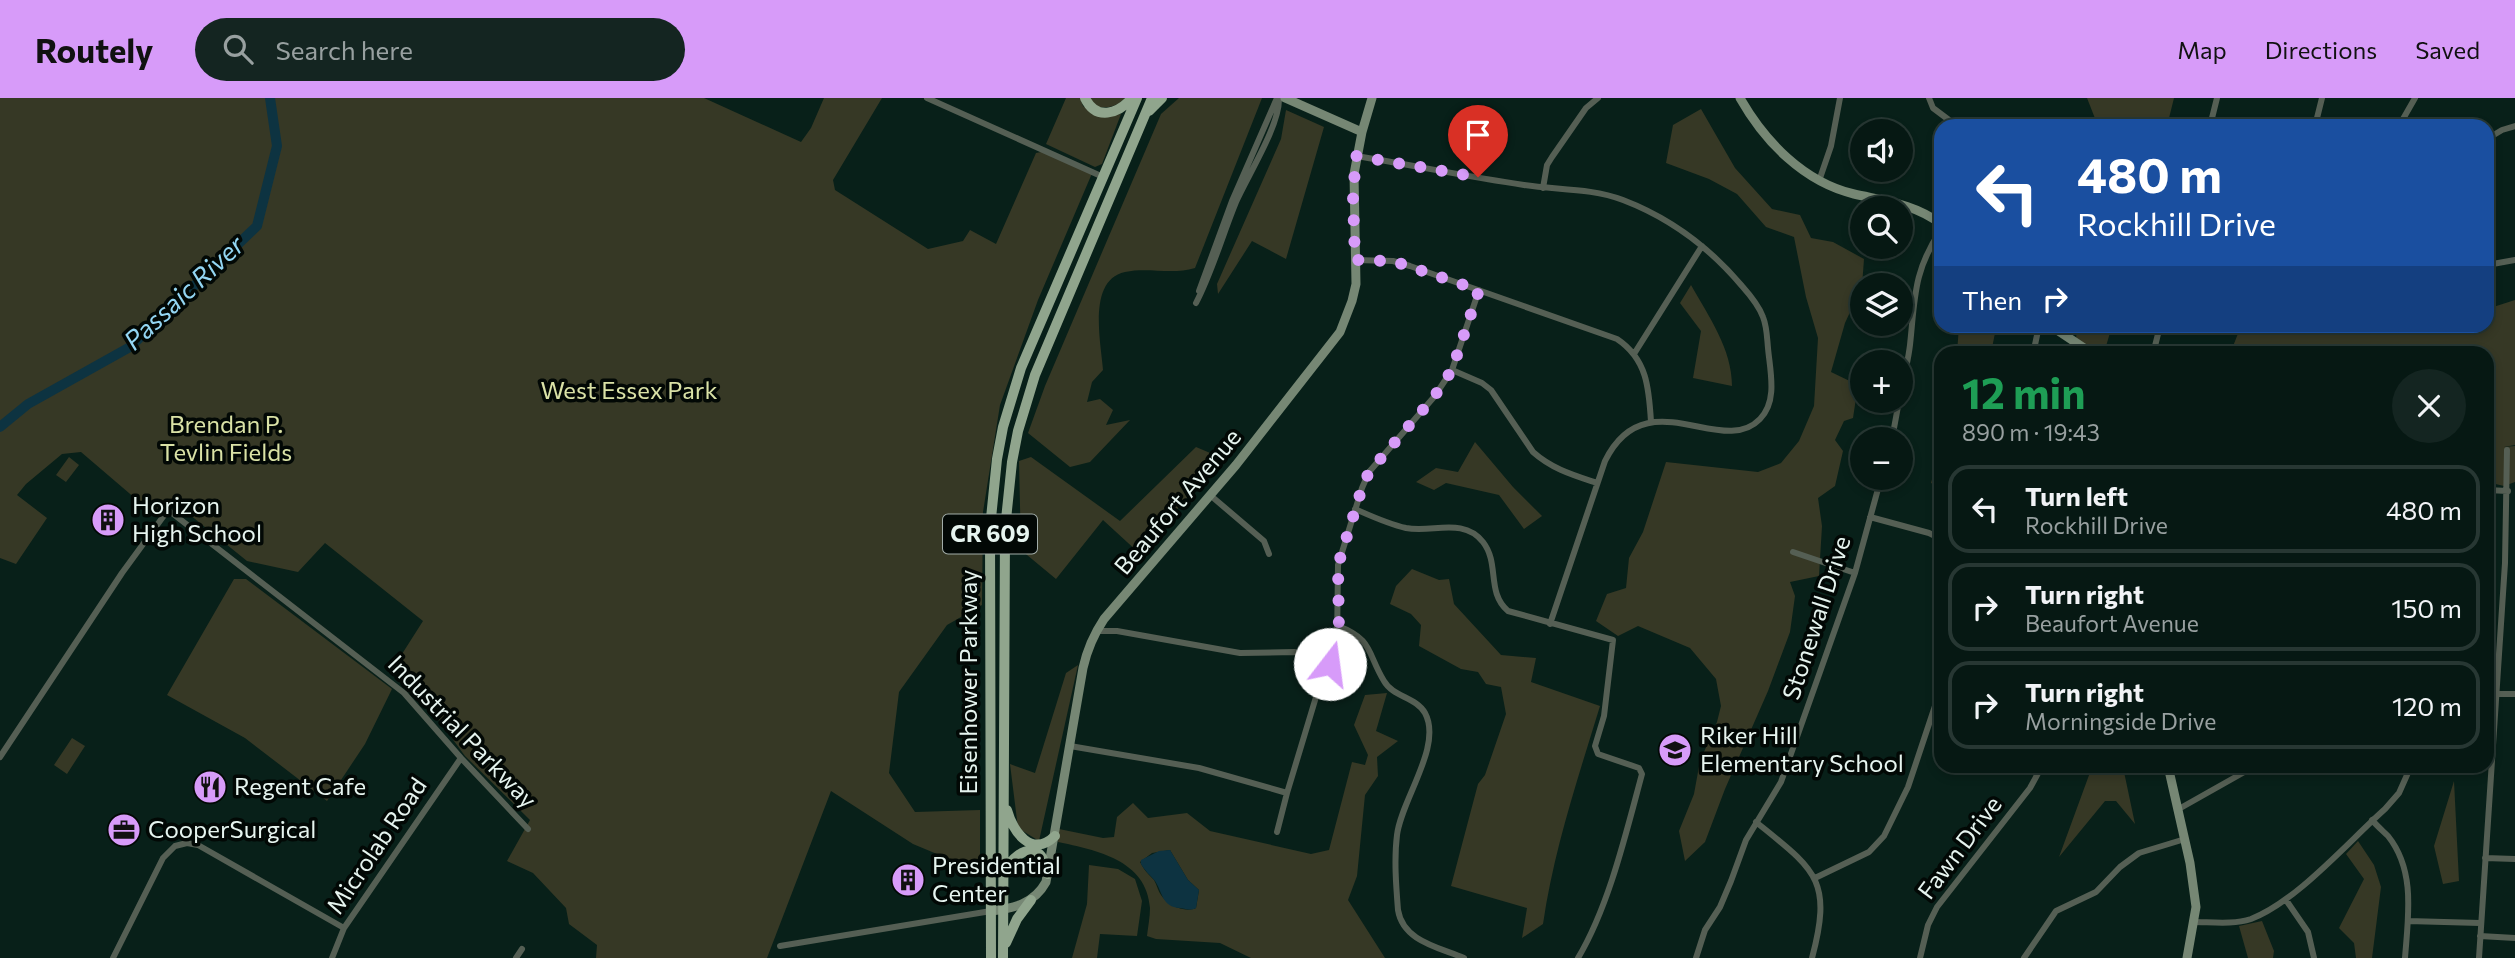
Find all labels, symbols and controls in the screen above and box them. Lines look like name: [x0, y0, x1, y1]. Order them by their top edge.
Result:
search box: [195, 18, 685, 81]
text: Routely: [35, 29, 153, 70]
icon: search: [219, 30, 257, 68]
text: Search here: [275, 34, 413, 65]
text: Map: [2177, 35, 2227, 64]
text: Directions: [2265, 35, 2377, 64]
text: Saved: [2415, 35, 2480, 64]
pin: [1448, 105, 1508, 177]
icon: arrive: [1459, 116, 1497, 154]
map controls: [1850, 119, 1913, 490]
button: sound: [1850, 119, 1913, 182]
text: 480 m: [2077, 143, 2222, 203]
icon: left: [1962, 147, 2053, 238]
button: search: [1850, 196, 1913, 259]
text: Rockhill Drive: [2077, 203, 2276, 243]
water label: Passaic River: [116, 227, 251, 355]
button: layers: [1850, 273, 1913, 336]
icon: right: [2036, 280, 2074, 318]
text: Then: [1962, 284, 2022, 315]
button: +: [1850, 350, 1913, 413]
text: 12 min: [1962, 366, 2086, 418]
button: close: [2392, 369, 2466, 443]
park label: West Essex Park: [541, 375, 717, 404]
park label: Brendan P. Tevlin Fields: [160, 409, 292, 466]
text: 890 m · 19:43: [1962, 418, 2100, 446]
street label: Beaufort Avenue: [1107, 422, 1246, 580]
button: −: [1850, 427, 1913, 490]
text: Turn left: [2025, 480, 2128, 511]
place label: Horizon High School: [132, 490, 262, 547]
icon: left: [1966, 490, 2004, 528]
text: 480 m: [2386, 494, 2462, 525]
building icon: Horizon High School: [89, 501, 127, 539]
text: Rockhill Drive: [2025, 511, 2168, 539]
road number: CR 609: [943, 514, 1037, 554]
street label: Stonewall Drive: [1775, 532, 1856, 703]
street label: Eisenhower Parkway: [953, 570, 982, 794]
text: Turn right: [2025, 578, 2144, 609]
icon: right: [1966, 588, 2004, 626]
text: 150 m: [2391, 592, 2462, 623]
text: Beaufort Avenue: [2025, 609, 2199, 637]
position arrow: [1293, 627, 1367, 701]
street label: Industrial Parkway: [383, 648, 543, 813]
text: Turn right: [2025, 676, 2144, 707]
icon: right: [1966, 686, 2004, 724]
text: 120 m: [2392, 690, 2462, 721]
text: Morningside Drive: [2025, 707, 2216, 735]
place label: Riker Hill Elementary School: [1700, 720, 1904, 777]
school or university icon: Riker Hill Elementary School: [1656, 731, 1694, 769]
restaurant icon: Regent Cafe: [191, 768, 229, 806]
place label: Regent Cafe: [234, 771, 366, 800]
street label: Microlab Road: [320, 772, 432, 919]
street label: Fawn Drive: [1911, 790, 2007, 904]
office icon: CooperSurgical: [105, 811, 143, 849]
place label: CooperSurgical: [148, 814, 316, 843]
place label: Presidential Center: [932, 850, 1061, 907]
building icon: Presidential Center: [889, 861, 927, 899]

